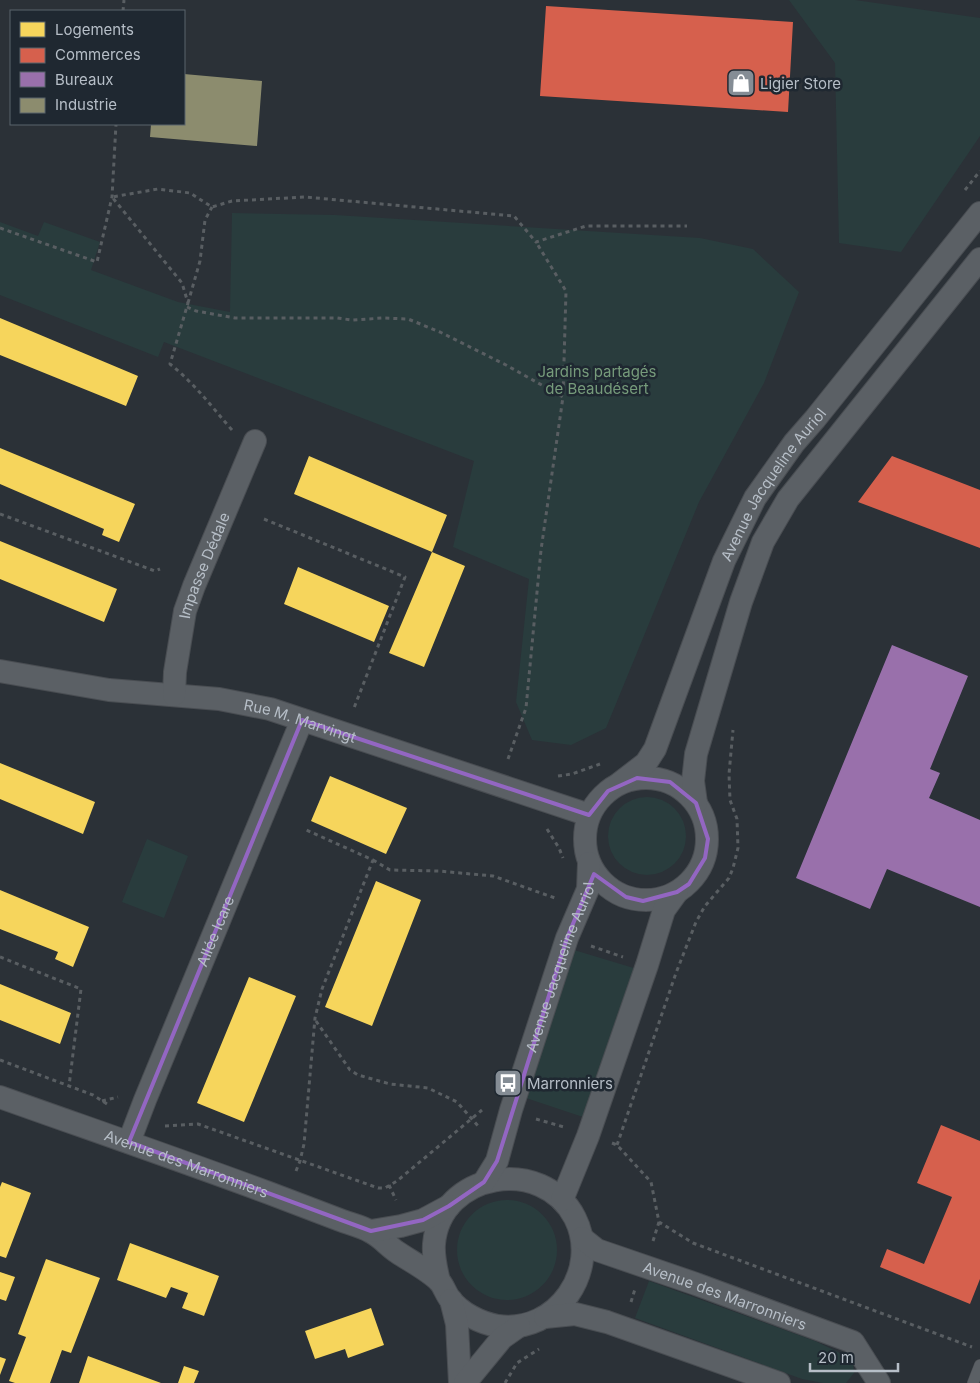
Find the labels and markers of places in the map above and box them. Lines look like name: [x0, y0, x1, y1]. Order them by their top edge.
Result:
shop icon: Ligier Store: [726, 68, 756, 98]
place label: Ligier Store: [760, 74, 841, 93]
bus stop icon: Marronniers: [493, 1068, 523, 1098]
place label: Marronniers: [527, 1074, 613, 1093]

